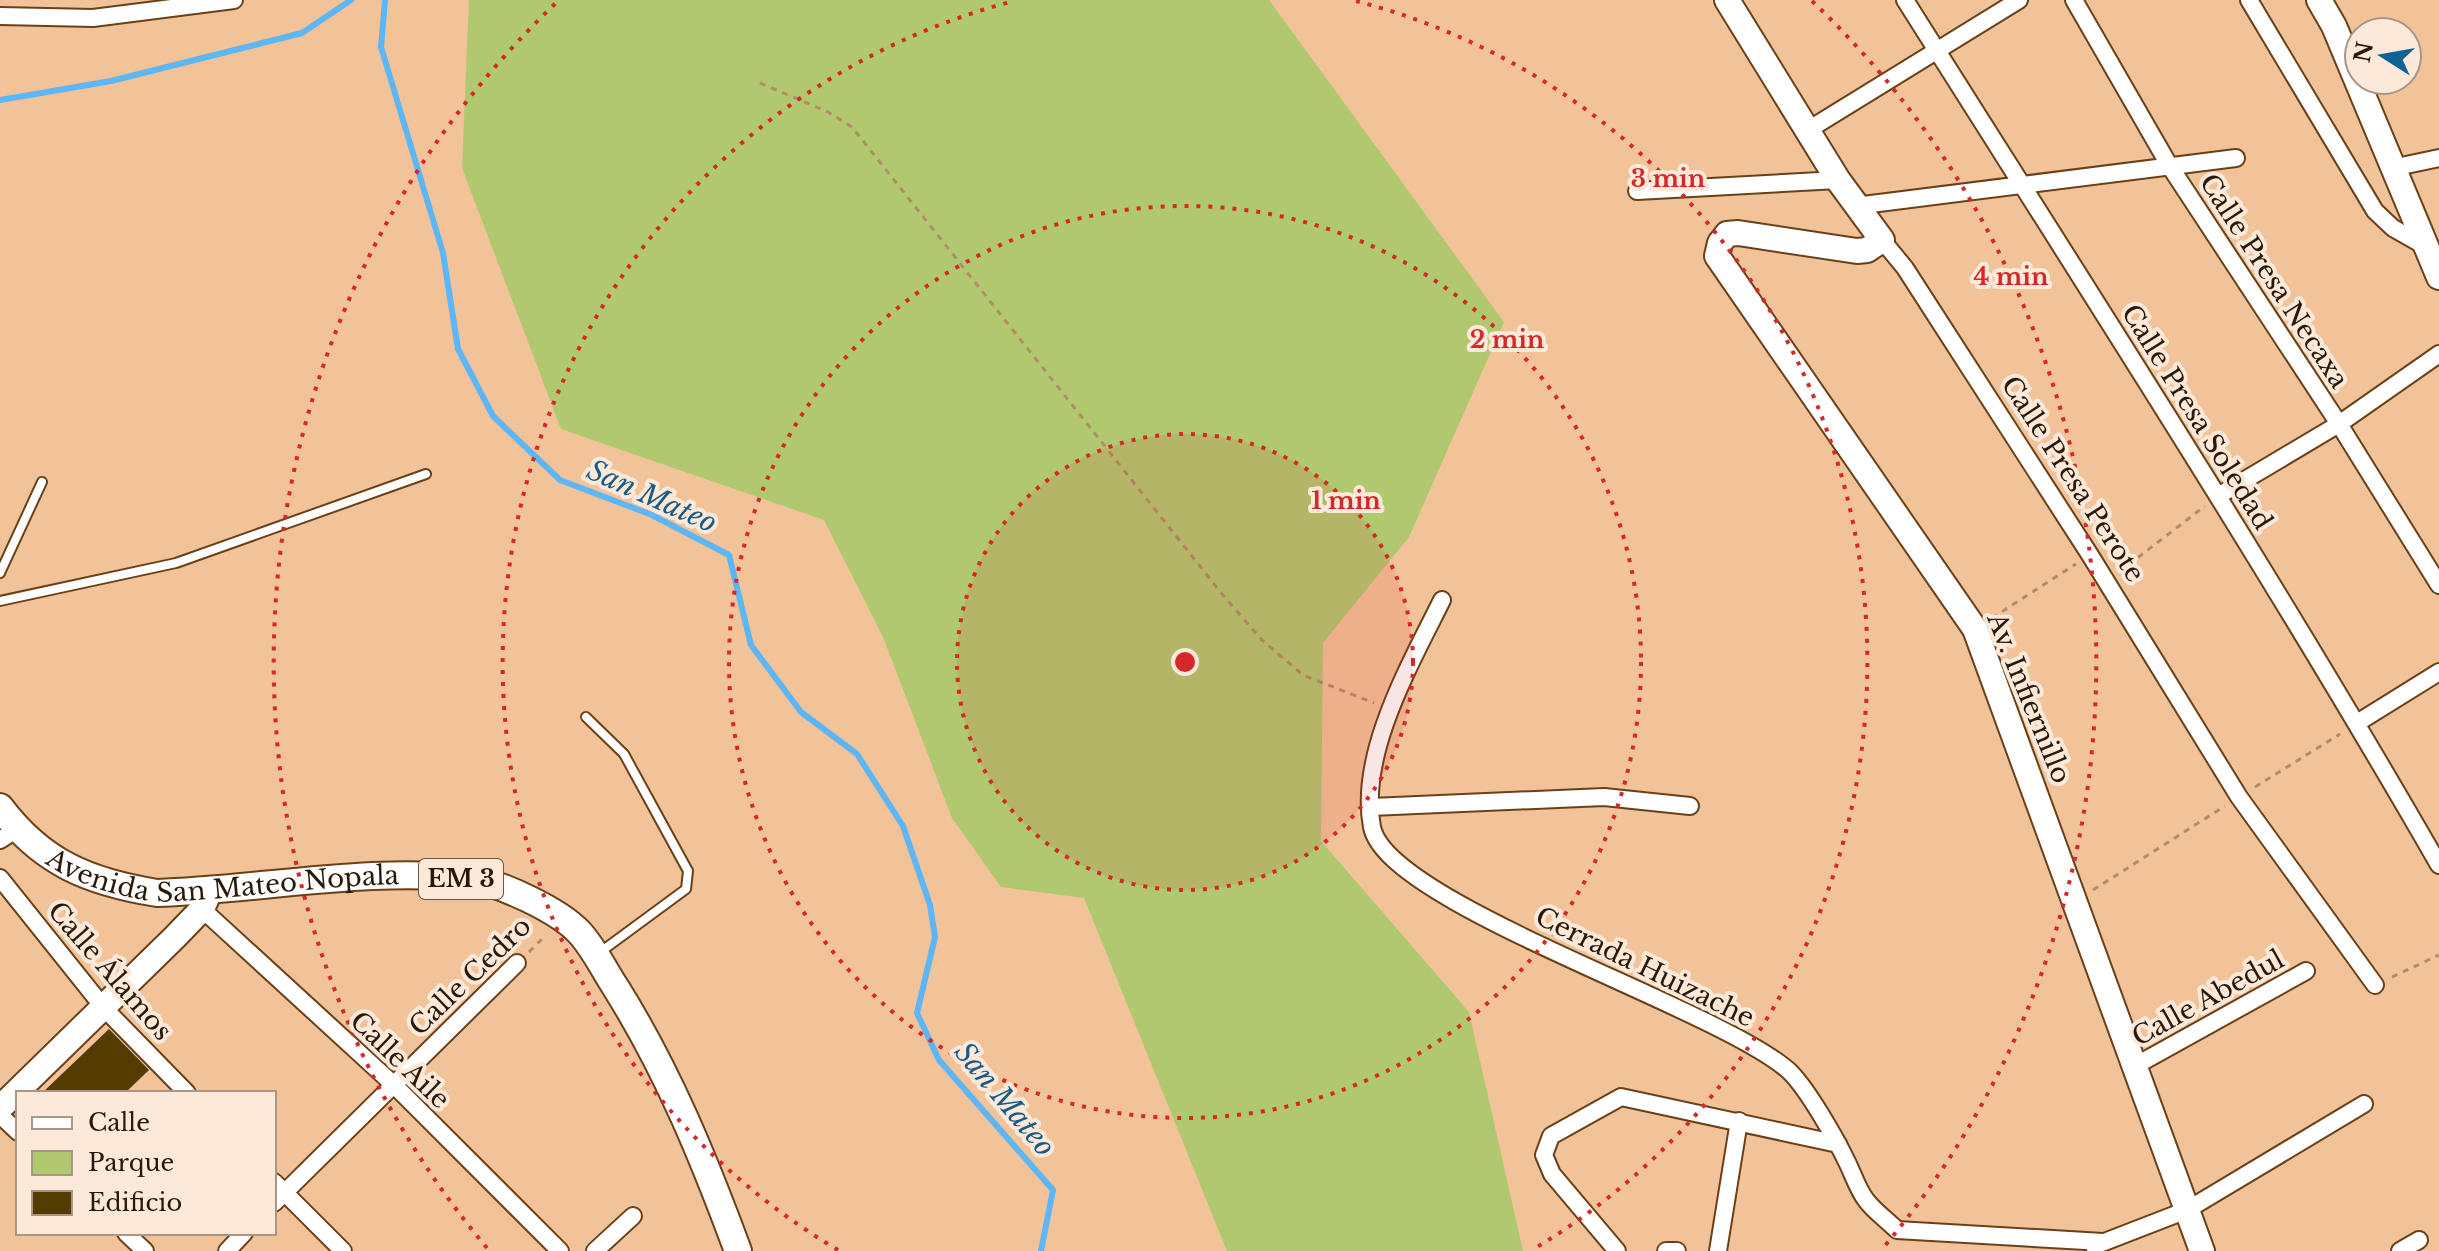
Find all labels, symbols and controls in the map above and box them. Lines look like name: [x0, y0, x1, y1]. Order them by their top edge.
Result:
north arrow: [2343, 16, 2423, 96]
text: N: [2349, 39, 2379, 65]
text: 3 min: [1631, 164, 1706, 193]
street label: Calle Presa Necaxa: [2193, 168, 2356, 395]
text: 4 min: [1974, 262, 2049, 291]
street label: Calle Presa Soledad: [2115, 299, 2279, 535]
text: 2 min: [1470, 325, 1545, 354]
street label: Calle Presa Perote: [1995, 370, 2151, 588]
water label: San Mateo: [582, 452, 722, 541]
text: 1 min: [1311, 486, 1381, 515]
street label: Av. Infiernillo: [1980, 607, 2078, 788]
centre of rings: [1171, 648, 1199, 676]
street label: Avenida San Mateo Nopala: [40, 841, 400, 909]
road number: EM 3: [419, 859, 503, 899]
street label: Calle Álamos: [41, 895, 179, 1047]
street label: Cerrada Huizache: [1530, 900, 1760, 1034]
street label: Calle Cedro: [402, 910, 538, 1042]
street label: Calle Abedul: [2126, 943, 2290, 1053]
street label: Calle Aile: [344, 1005, 456, 1115]
water label: San Mateo: [947, 1035, 1062, 1163]
legend: [16, 1091, 276, 1235]
text: Calle: [88, 1108, 150, 1137]
text: Parque: [88, 1148, 174, 1177]
text: Edificio: [88, 1188, 182, 1217]

